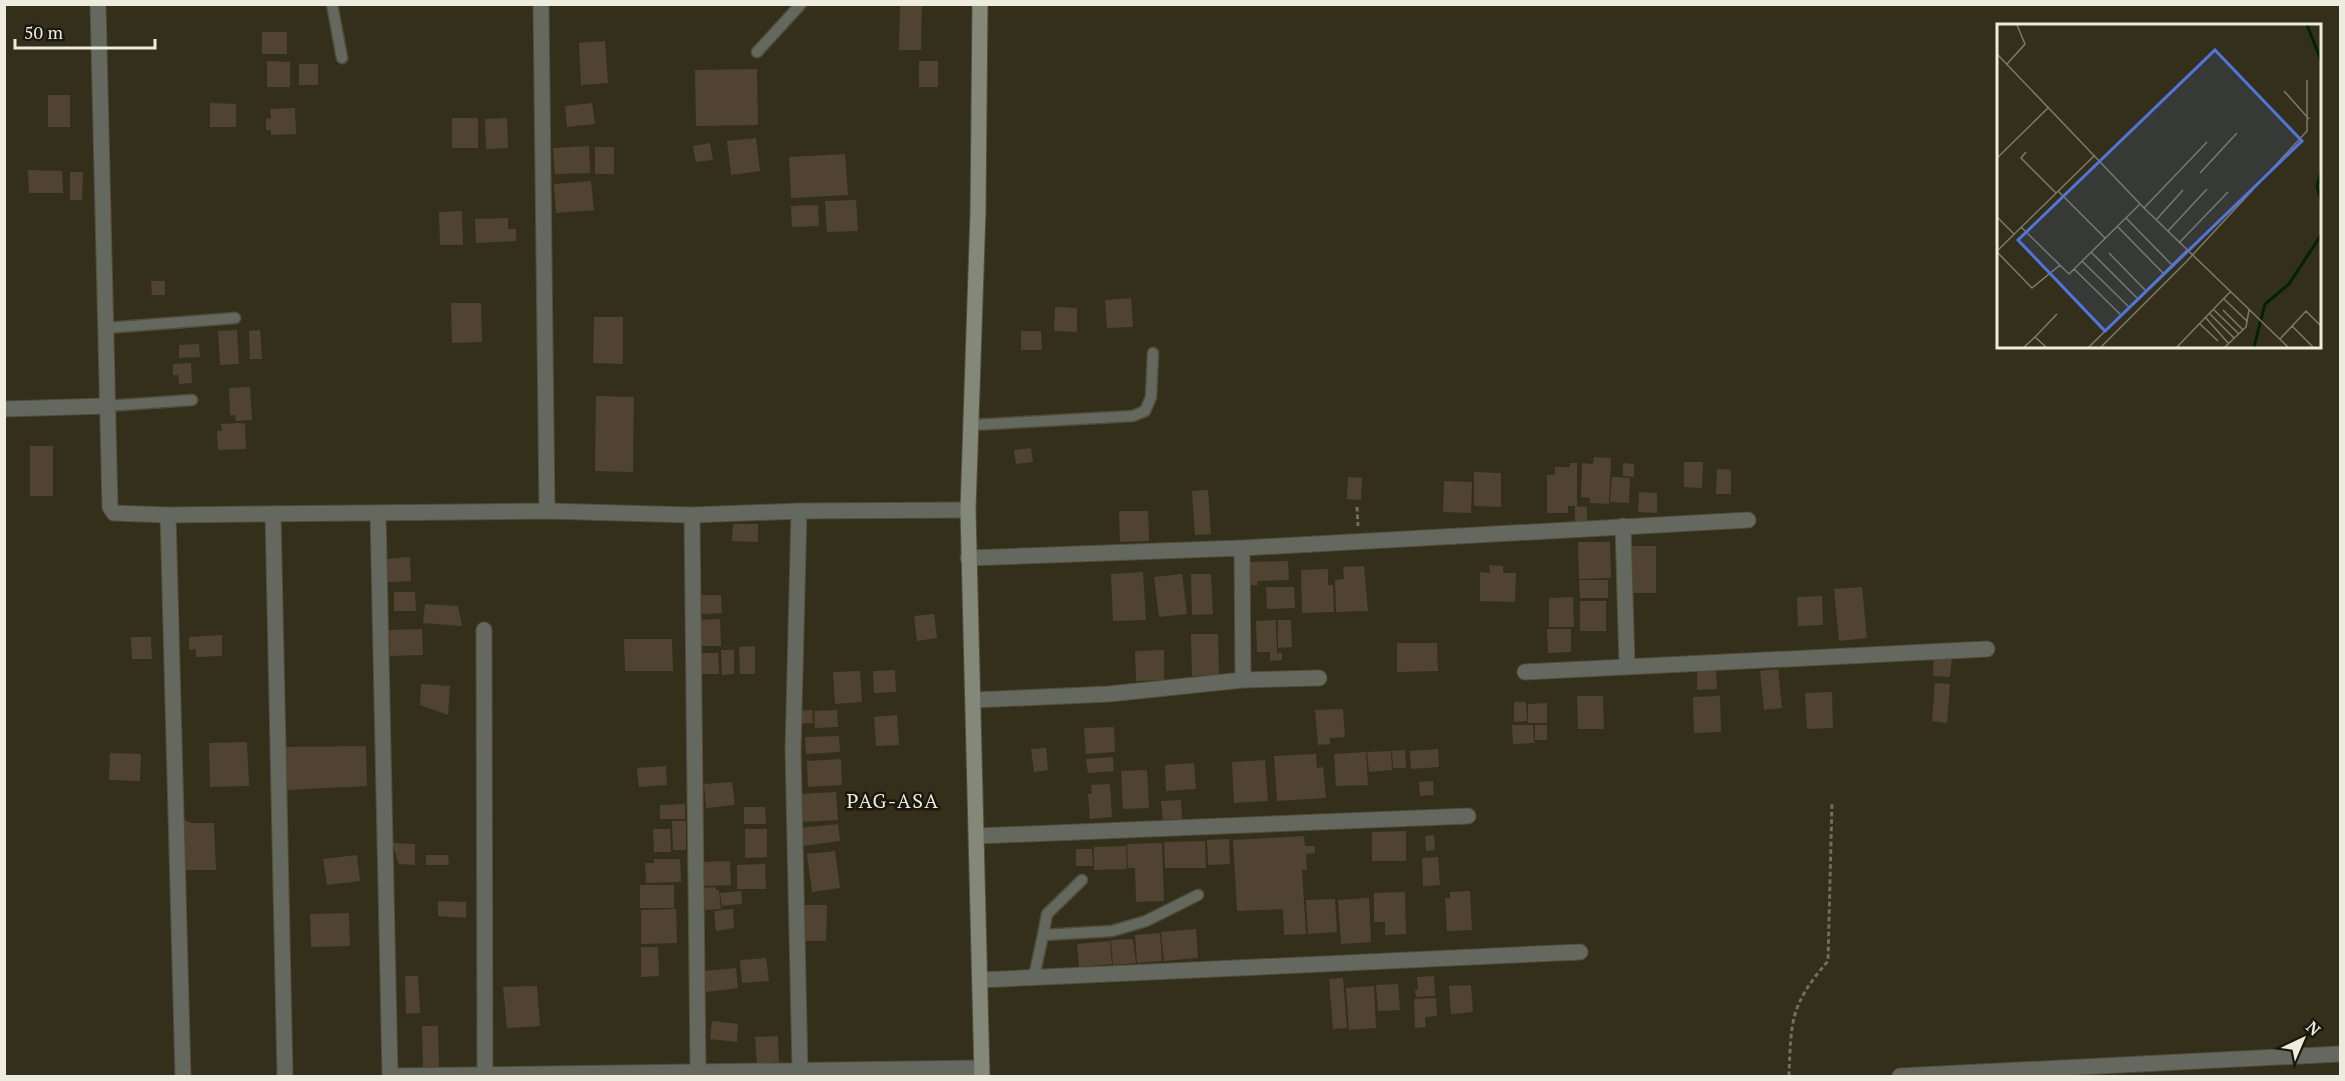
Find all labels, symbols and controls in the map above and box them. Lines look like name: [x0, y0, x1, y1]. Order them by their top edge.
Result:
scale bar: [15, 12, 154, 50]
text: 50 m: [24, 20, 64, 44]
inset map: [1997, 24, 2321, 348]
district label: PAG-ASA: [846, 787, 940, 814]
north arrow: [2273, 1009, 2333, 1069]
text: N: [2301, 1016, 2325, 1040]

